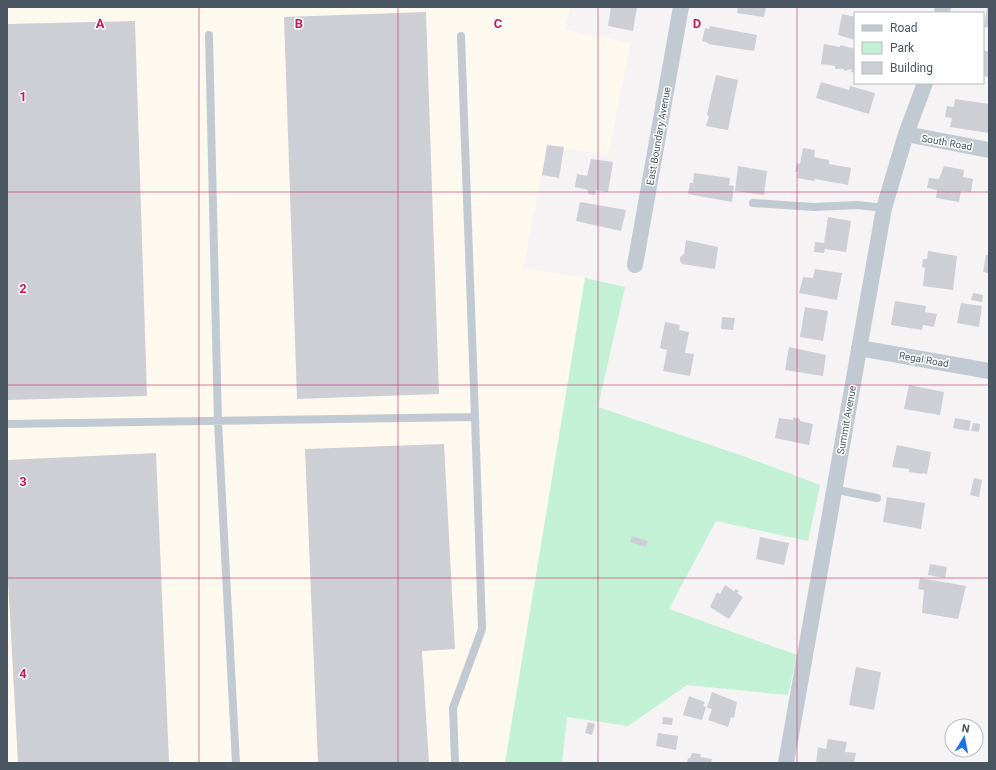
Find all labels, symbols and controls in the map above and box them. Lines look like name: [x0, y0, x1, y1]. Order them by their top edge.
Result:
legend: [854, 12, 984, 84]
text: A: [96, 16, 105, 31]
text: B: [295, 16, 303, 31]
text: C: [494, 16, 503, 31]
text: D: [693, 16, 701, 31]
text: Road: [890, 21, 918, 35]
text: Park: [890, 41, 915, 55]
text: Building: [890, 61, 933, 75]
street label: East Boundary Avenue: [644, 86, 673, 186]
text: 1: [19, 89, 27, 104]
street label: South Road: [921, 133, 973, 152]
text: 2: [19, 281, 27, 296]
street label: Regal Road: [898, 350, 950, 369]
street label: Summit Avenue: [835, 385, 858, 455]
text: 3: [19, 474, 27, 489]
text: 4: [19, 666, 27, 681]
north arrow: [944, 718, 984, 758]
text: N: [961, 722, 971, 736]

